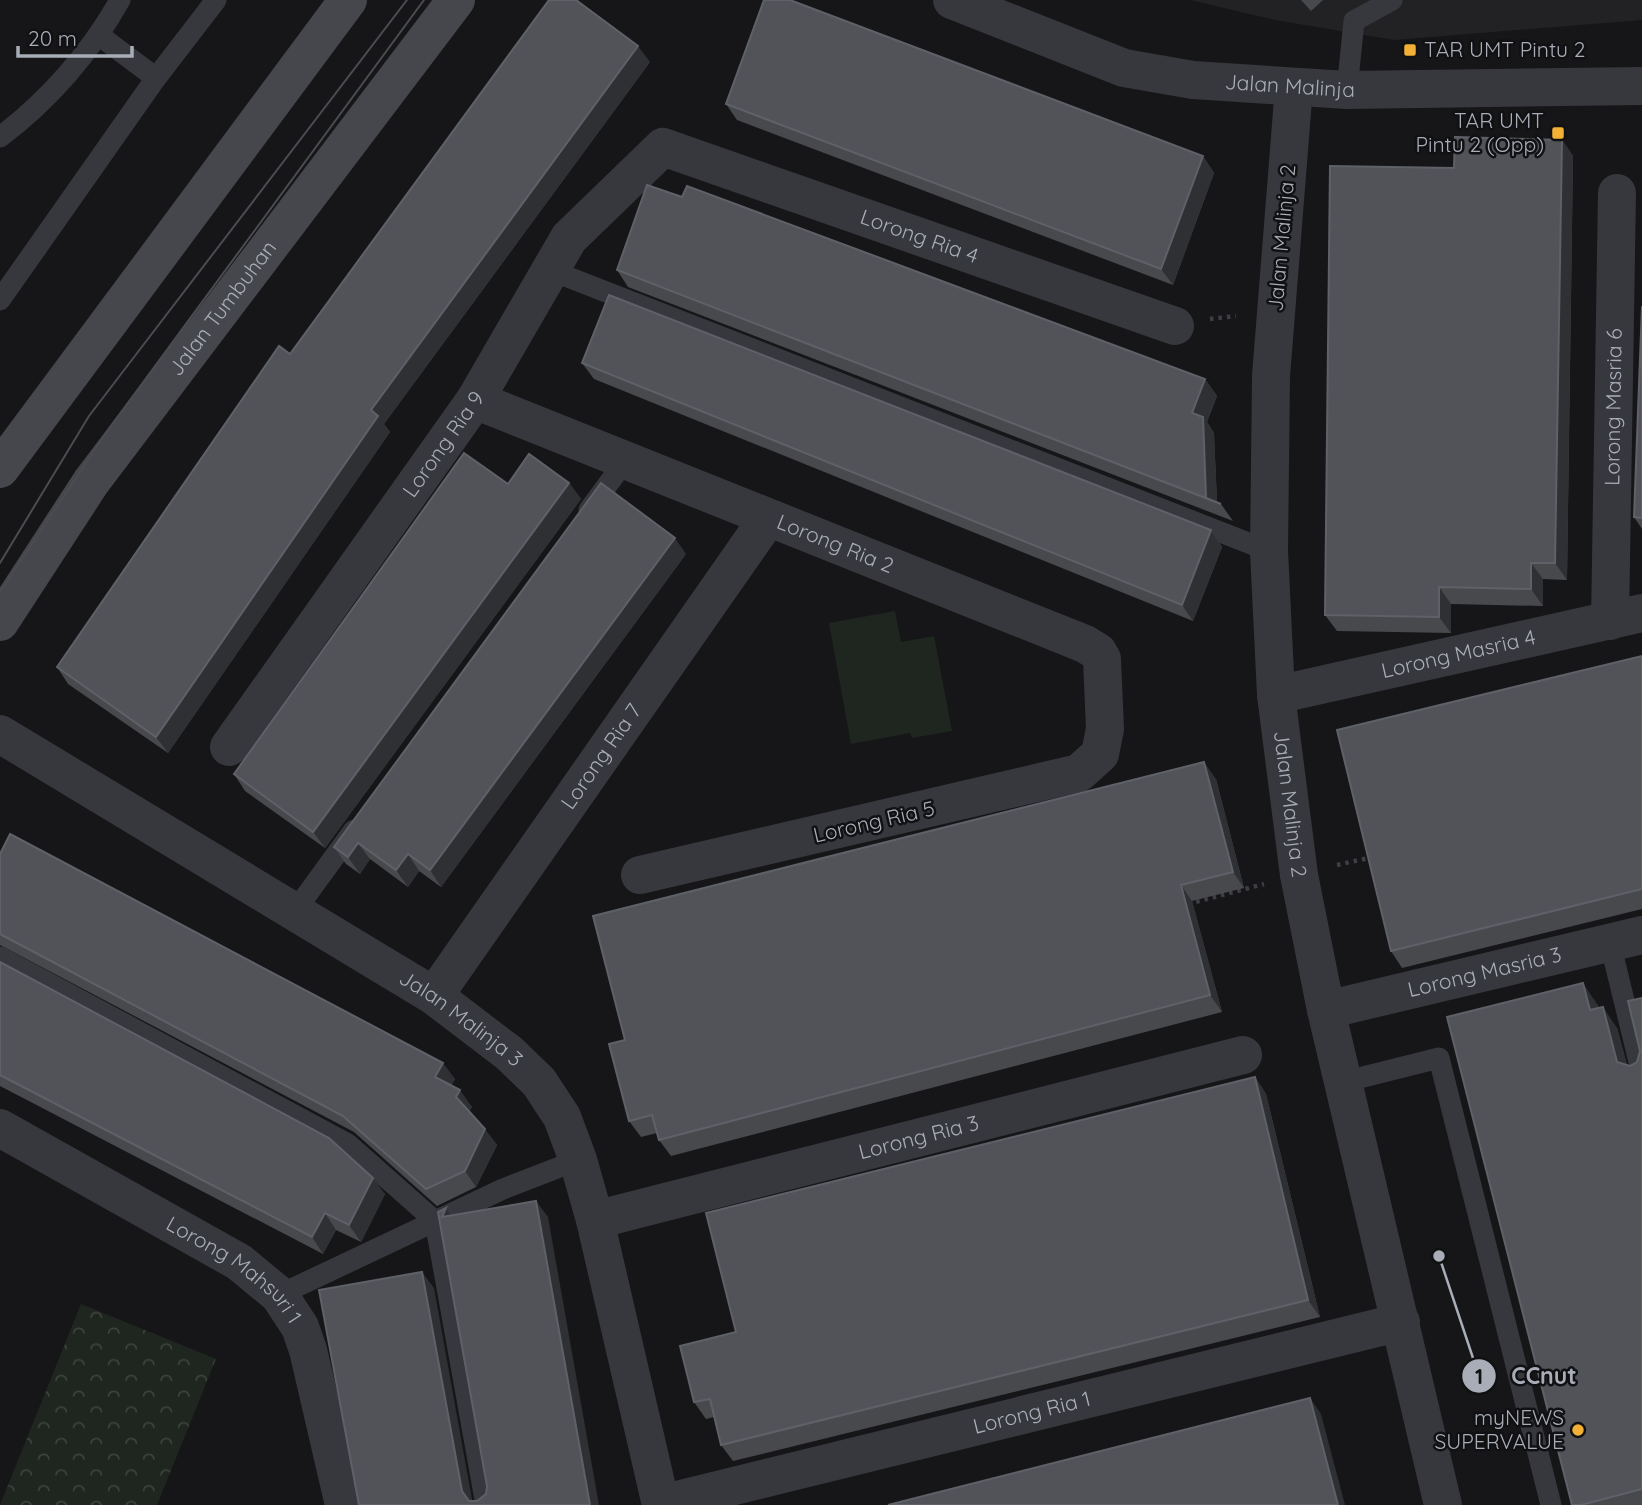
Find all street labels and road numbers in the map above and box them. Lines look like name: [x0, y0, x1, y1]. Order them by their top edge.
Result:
street label: Jalan Malinja: [1224, 68, 1355, 102]
street label: Jalan Malinja 2: [1262, 163, 1300, 313]
street label: Lorong Ria 4: [857, 203, 982, 268]
street label: Jalan Tumbuhan: [162, 235, 281, 380]
street label: Lorong Masria 6: [1598, 328, 1627, 486]
street label: Lorong Ria 9: [396, 386, 489, 502]
street label: Lorong Ria 2: [773, 508, 898, 578]
street label: Lorong Masria 4: [1379, 623, 1538, 683]
street label: Lorong Ria 7: [555, 698, 646, 814]
street label: Jalan Malinja 2: [1269, 729, 1313, 879]
street label: Lorong Ria 5: [811, 794, 937, 848]
street label: Lorong Masria 3: [1405, 941, 1564, 1002]
street label: Jalan Malinja 3: [395, 964, 529, 1072]
street label: Lorong Ria 3: [856, 1109, 981, 1164]
street label: Lorong Mahsuri 1: [162, 1210, 308, 1328]
street label: Lorong Ria 1: [970, 1385, 1093, 1439]

